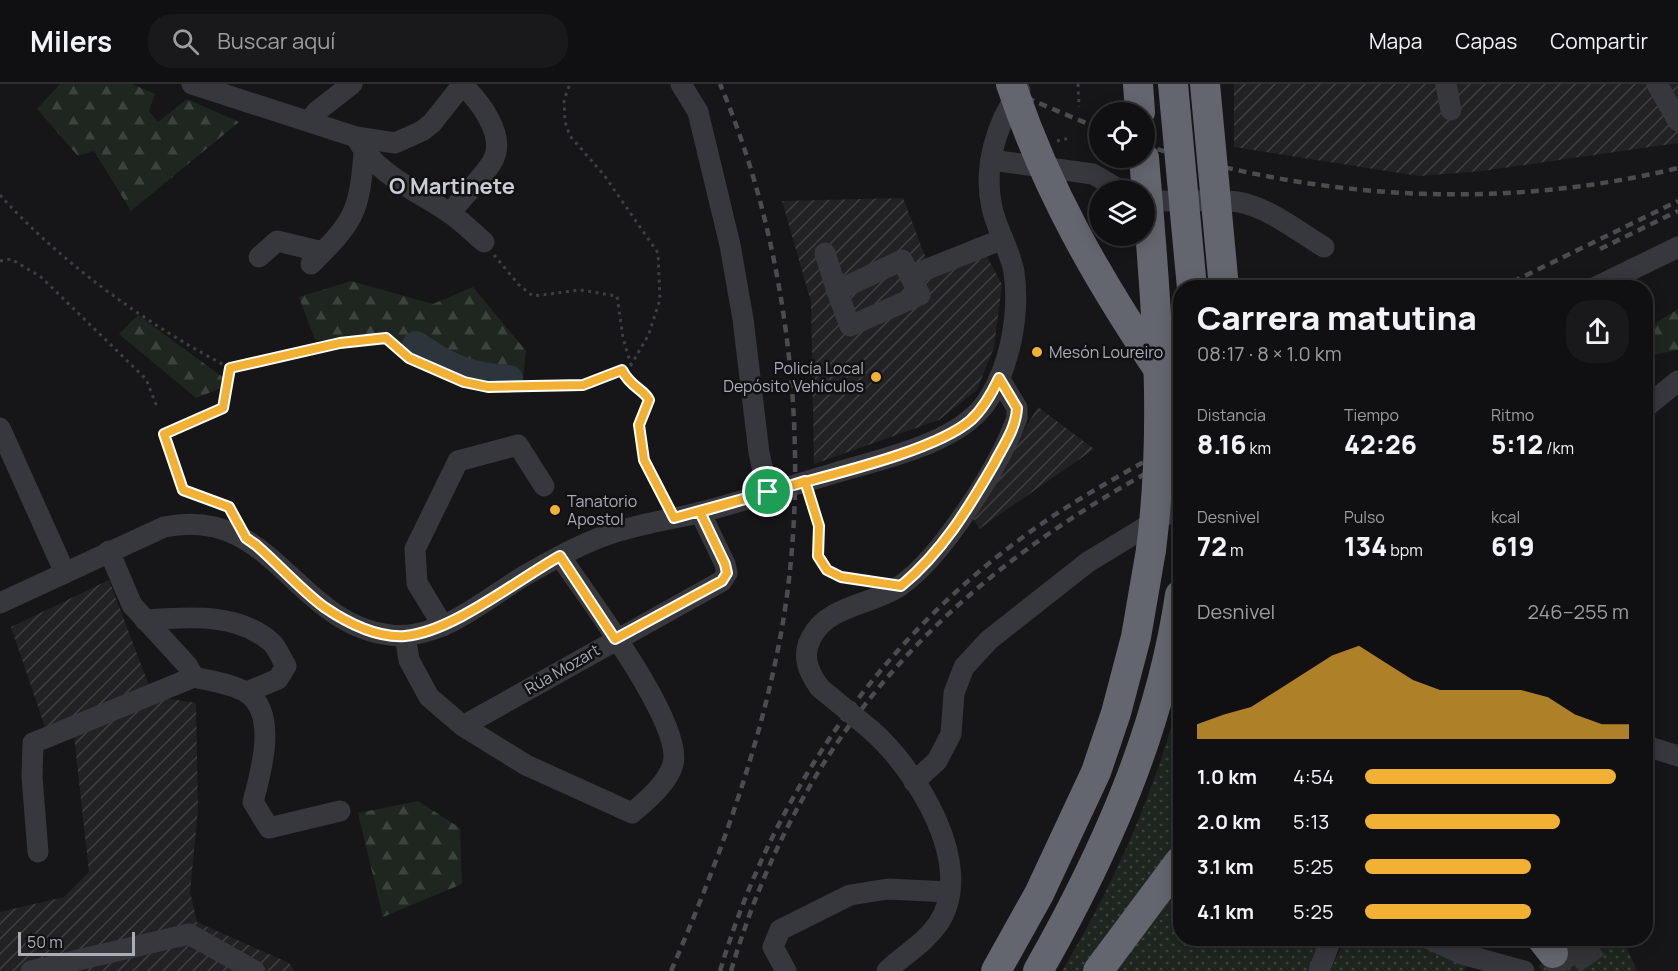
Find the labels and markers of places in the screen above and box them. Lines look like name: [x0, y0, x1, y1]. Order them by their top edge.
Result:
place label: Mesón Loureiro: [1049, 341, 1163, 363]
marker: Mesón Loureiro: [1030, 345, 1044, 359]
place label: Policía Local Depósito Vehículos: [723, 357, 864, 397]
marker: Policía Local Depósito Vehículos: [869, 370, 883, 384]
pin: [742, 466, 793, 517]
place label: Tanatorio Apostol: [567, 490, 637, 530]
marker: Tanatorio Apostol: [548, 503, 562, 517]

